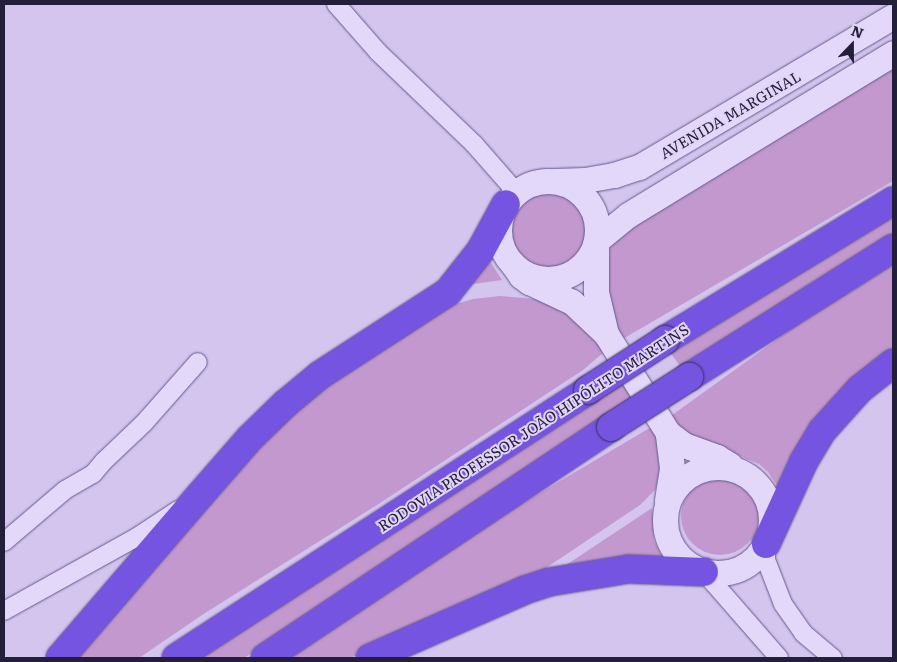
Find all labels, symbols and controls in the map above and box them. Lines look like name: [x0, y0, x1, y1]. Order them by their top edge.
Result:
north arrow: [827, 20, 877, 70]
text: N: [848, 20, 867, 43]
street label: AVENIDA MARGINAL: [656, 66, 804, 162]
street label: RODOVIA PROFESSOR JOÃO HIPÓLITO MARTINS: [374, 320, 692, 534]

